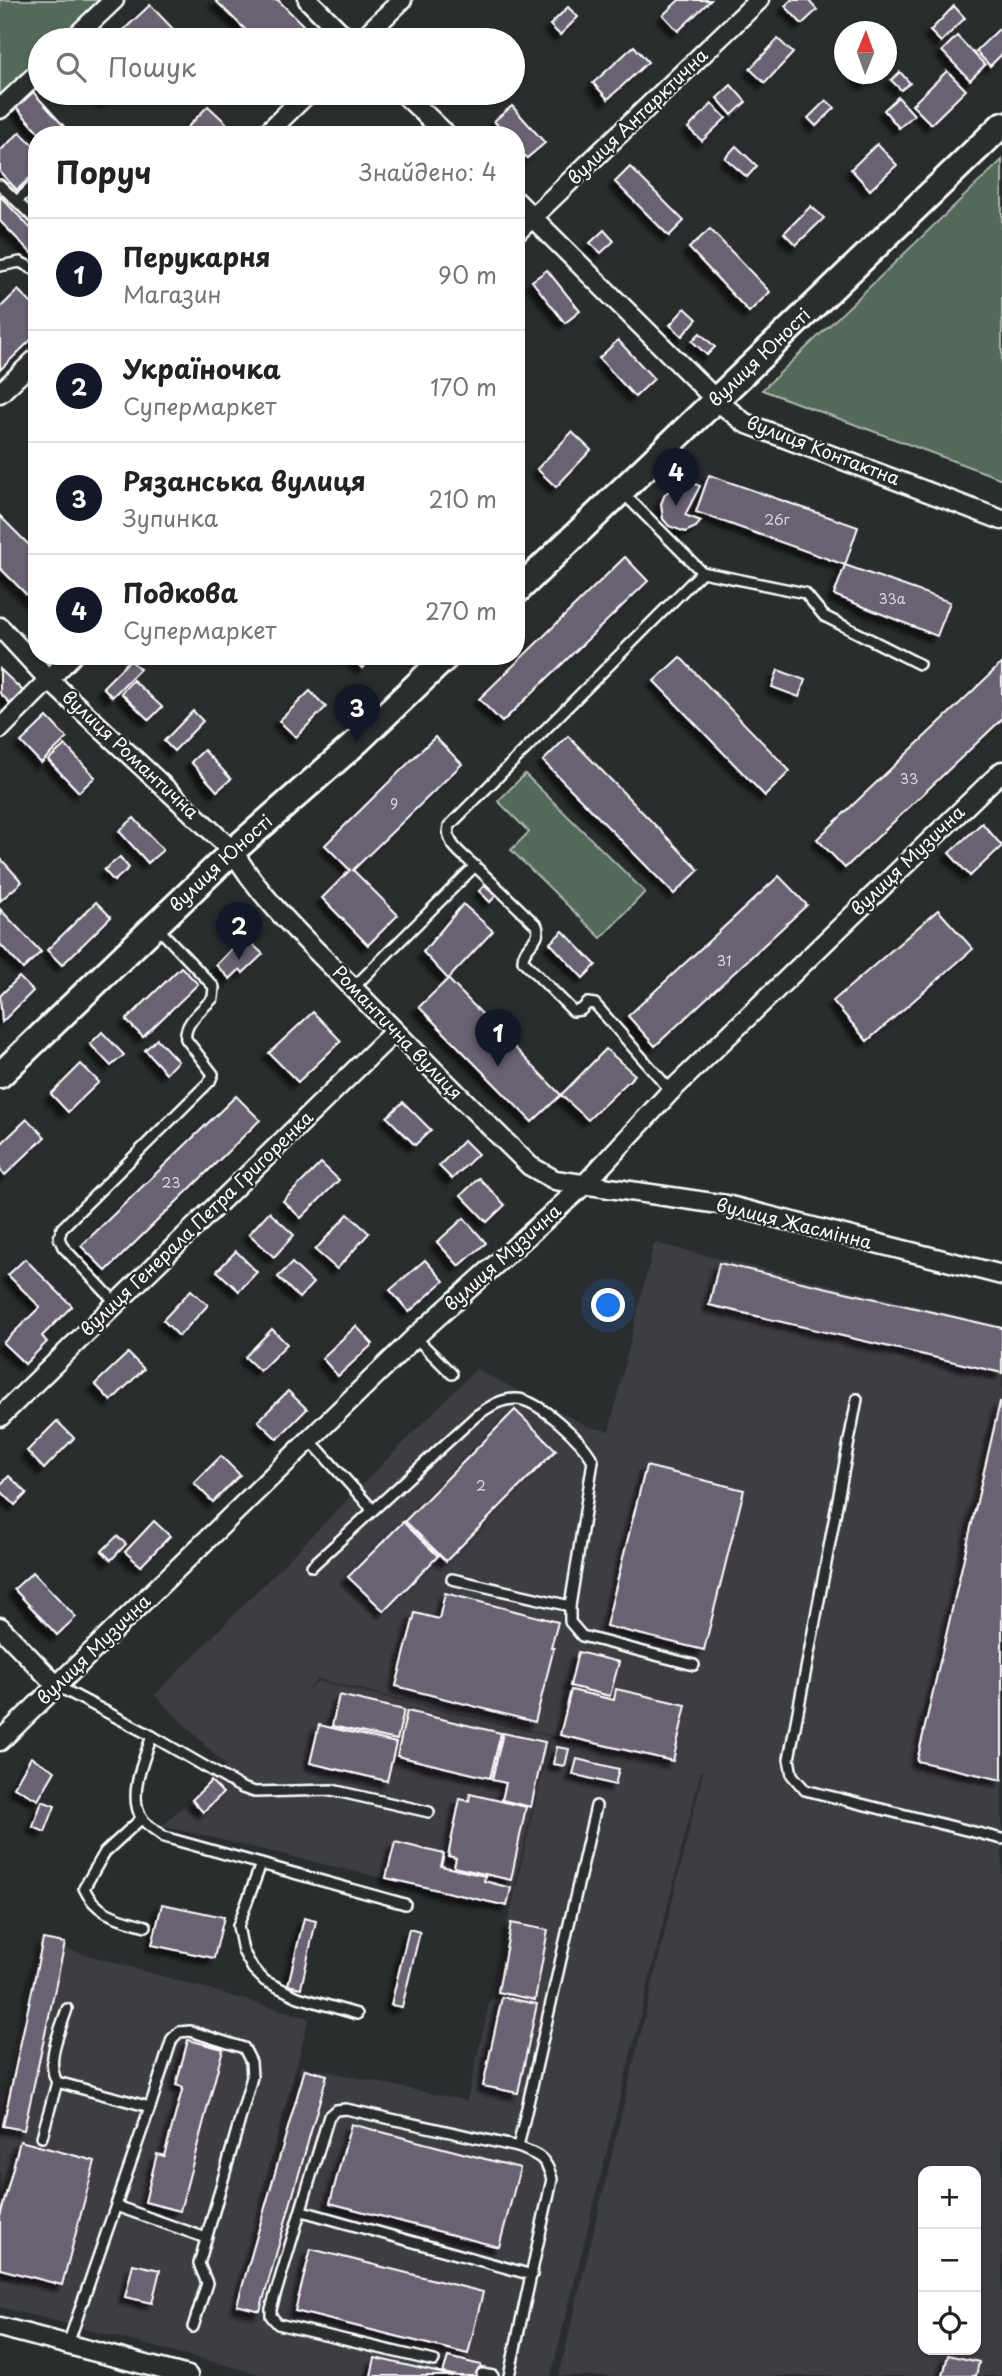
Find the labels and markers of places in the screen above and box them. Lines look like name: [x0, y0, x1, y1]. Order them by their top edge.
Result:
pin: 4: [653, 448, 699, 506]
pin: 3: [334, 684, 380, 742]
pin: 2: [216, 902, 262, 960]
pin: 1: [475, 1009, 521, 1067]

